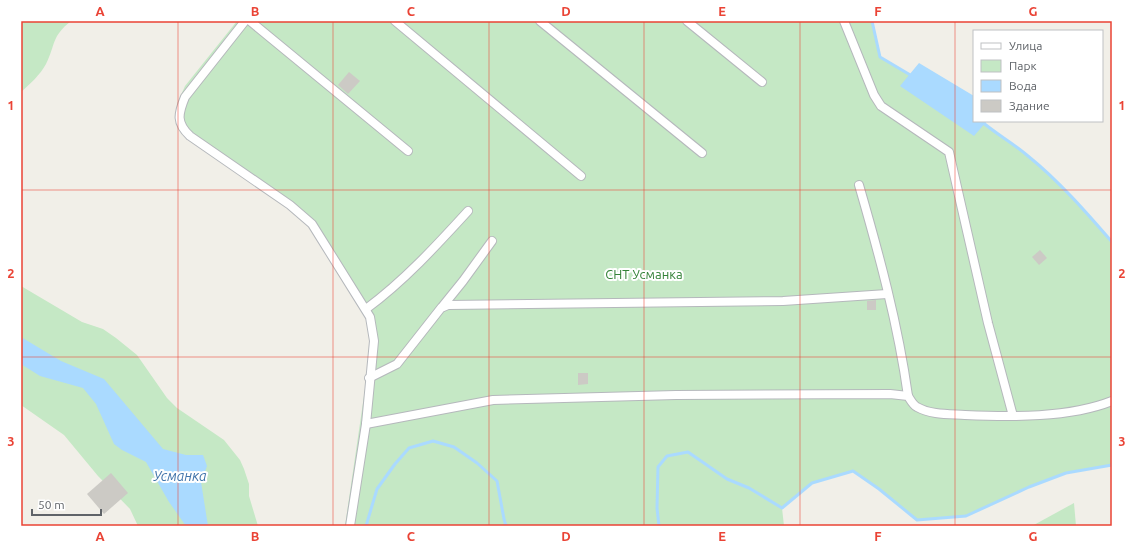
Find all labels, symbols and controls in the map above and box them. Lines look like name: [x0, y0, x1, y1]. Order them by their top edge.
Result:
text: A: [95, 4, 105, 18]
text: B: [251, 4, 260, 18]
text: C: [407, 4, 416, 18]
text: D: [561, 4, 571, 18]
text: E: [718, 4, 726, 18]
text: F: [874, 4, 882, 18]
text: G: [1029, 4, 1038, 18]
legend: [973, 30, 1103, 122]
text: Улица: [1009, 39, 1042, 52]
text: Парк: [1009, 59, 1037, 72]
text: Вода: [1009, 79, 1037, 92]
text: 1: [7, 98, 15, 112]
text: 1: [1118, 98, 1126, 112]
text: Здание: [1009, 99, 1050, 112]
text: 2: [7, 266, 15, 280]
text: 2: [1118, 266, 1126, 280]
park label: СНТ Усманка: [605, 267, 683, 281]
text: 3: [7, 434, 15, 448]
text: 3: [1118, 434, 1126, 448]
water label: Усманка: [153, 468, 207, 484]
scale bar: [32, 491, 101, 517]
text: 50 m: [38, 498, 65, 511]
text: A: [95, 529, 105, 543]
text: B: [251, 529, 260, 543]
text: C: [407, 529, 416, 543]
text: D: [561, 529, 571, 543]
text: E: [718, 529, 726, 543]
text: F: [874, 529, 882, 543]
text: G: [1029, 529, 1038, 543]

